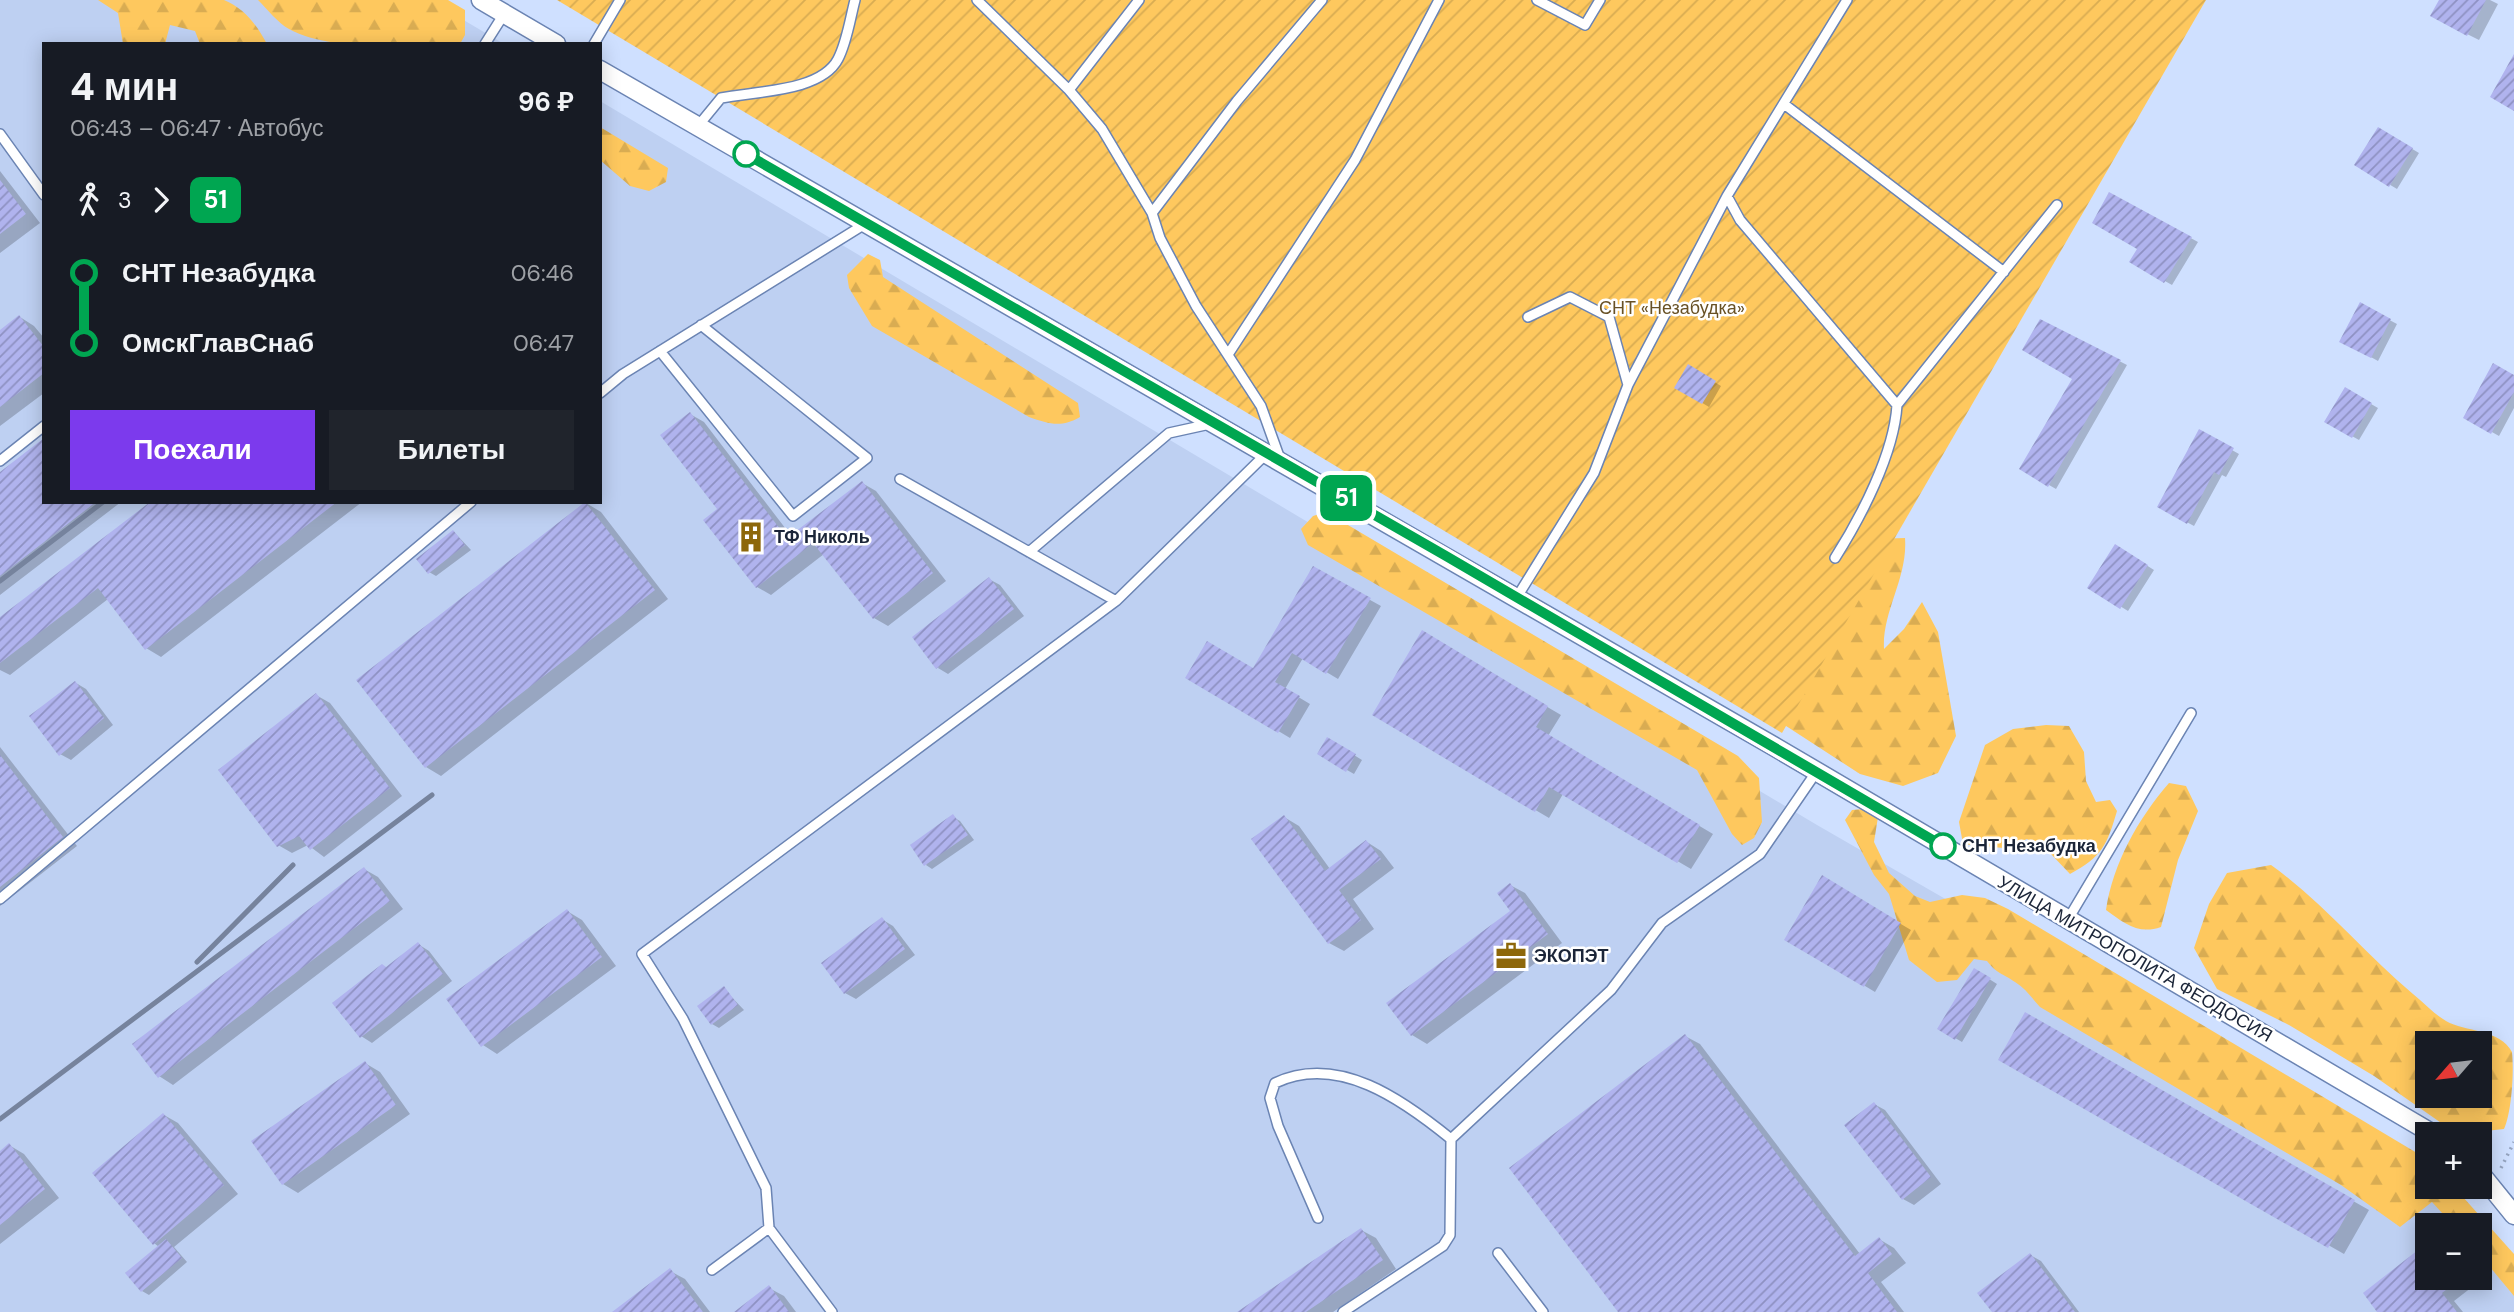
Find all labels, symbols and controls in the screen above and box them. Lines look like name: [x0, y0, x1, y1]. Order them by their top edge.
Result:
text: 4 мин: [70, 62, 178, 112]
text: 96 ₽: [518, 85, 574, 119]
text: 06:43 – 06:47 · Автобус: [70, 113, 323, 143]
unlabelled marker: [733, 141, 759, 167]
icon: walk: [70, 181, 108, 219]
icon: forward: [142, 181, 180, 219]
text: 51: [204, 184, 227, 215]
text: 3: [118, 185, 132, 215]
text: СНТ Незабудка: [122, 256, 315, 290]
text: 06:46: [511, 258, 574, 288]
park label: СНТ «Незабудка»: [1599, 296, 1745, 320]
text: ОмскГлавСнаб: [122, 326, 314, 360]
text: 06:47: [513, 328, 574, 358]
button: Поехали: [70, 410, 315, 490]
button: Билеты: [329, 410, 574, 490]
line badge: 51: [1314, 475, 1378, 521]
text: 51: [1334, 482, 1358, 513]
building icon: ТФ Николь: [734, 520, 768, 554]
place label: ТФ Николь: [774, 525, 870, 549]
marker: СНТ Незабудка: [1930, 833, 1956, 859]
place label: СНТ Незабудка: [1962, 834, 2097, 858]
street label: УЛИЦА МИТРОПОЛИТА ФЕОДОСИЯ: [1993, 870, 2277, 1048]
office icon: ЭКОПЭТ: [1494, 939, 1528, 973]
place label: ЭКОПЭТ: [1534, 944, 1609, 968]
north arrow: [2415, 1031, 2492, 1108]
map controls: [2415, 1031, 2492, 1290]
button: +: [2415, 1122, 2492, 1199]
button: −: [2415, 1213, 2492, 1290]

